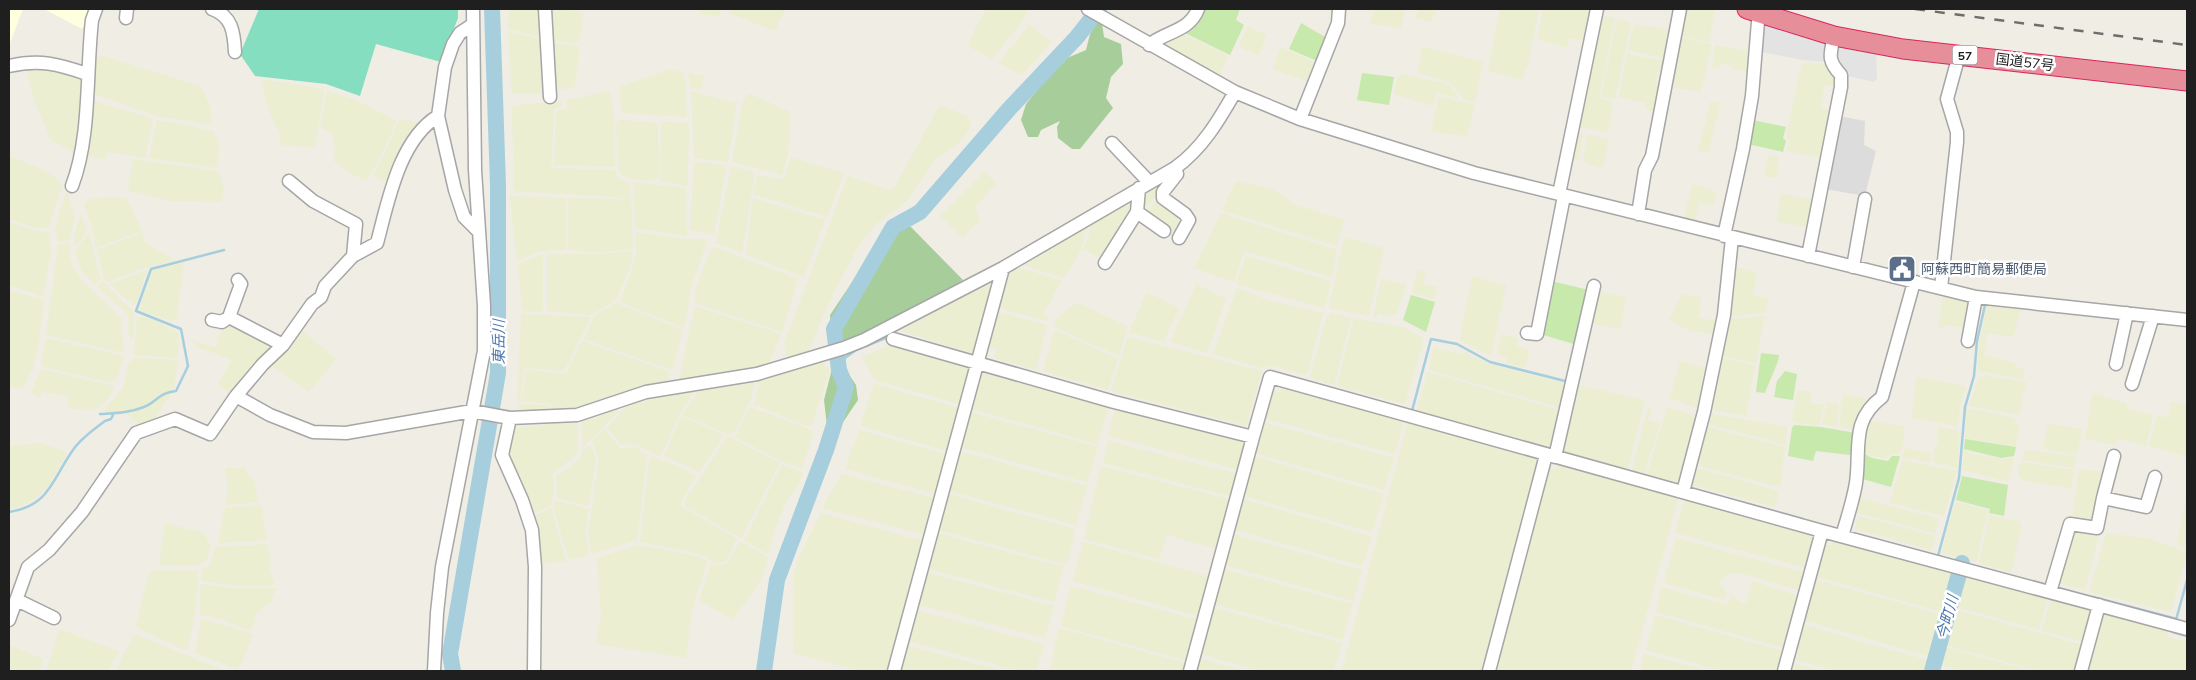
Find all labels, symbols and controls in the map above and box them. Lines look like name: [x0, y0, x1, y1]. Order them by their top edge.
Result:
road number: 57: [1952, 46, 1978, 64]
street label: 国道57号: [1995, 49, 2055, 75]
public building icon: 阿蘇西町簡易郵便局: [1887, 254, 1917, 284]
place label: 阿蘇西町簡易郵便局: [1921, 260, 2047, 278]
water label: 東岳川: [489, 318, 508, 365]
water label: 今町川: [1932, 591, 1963, 641]

